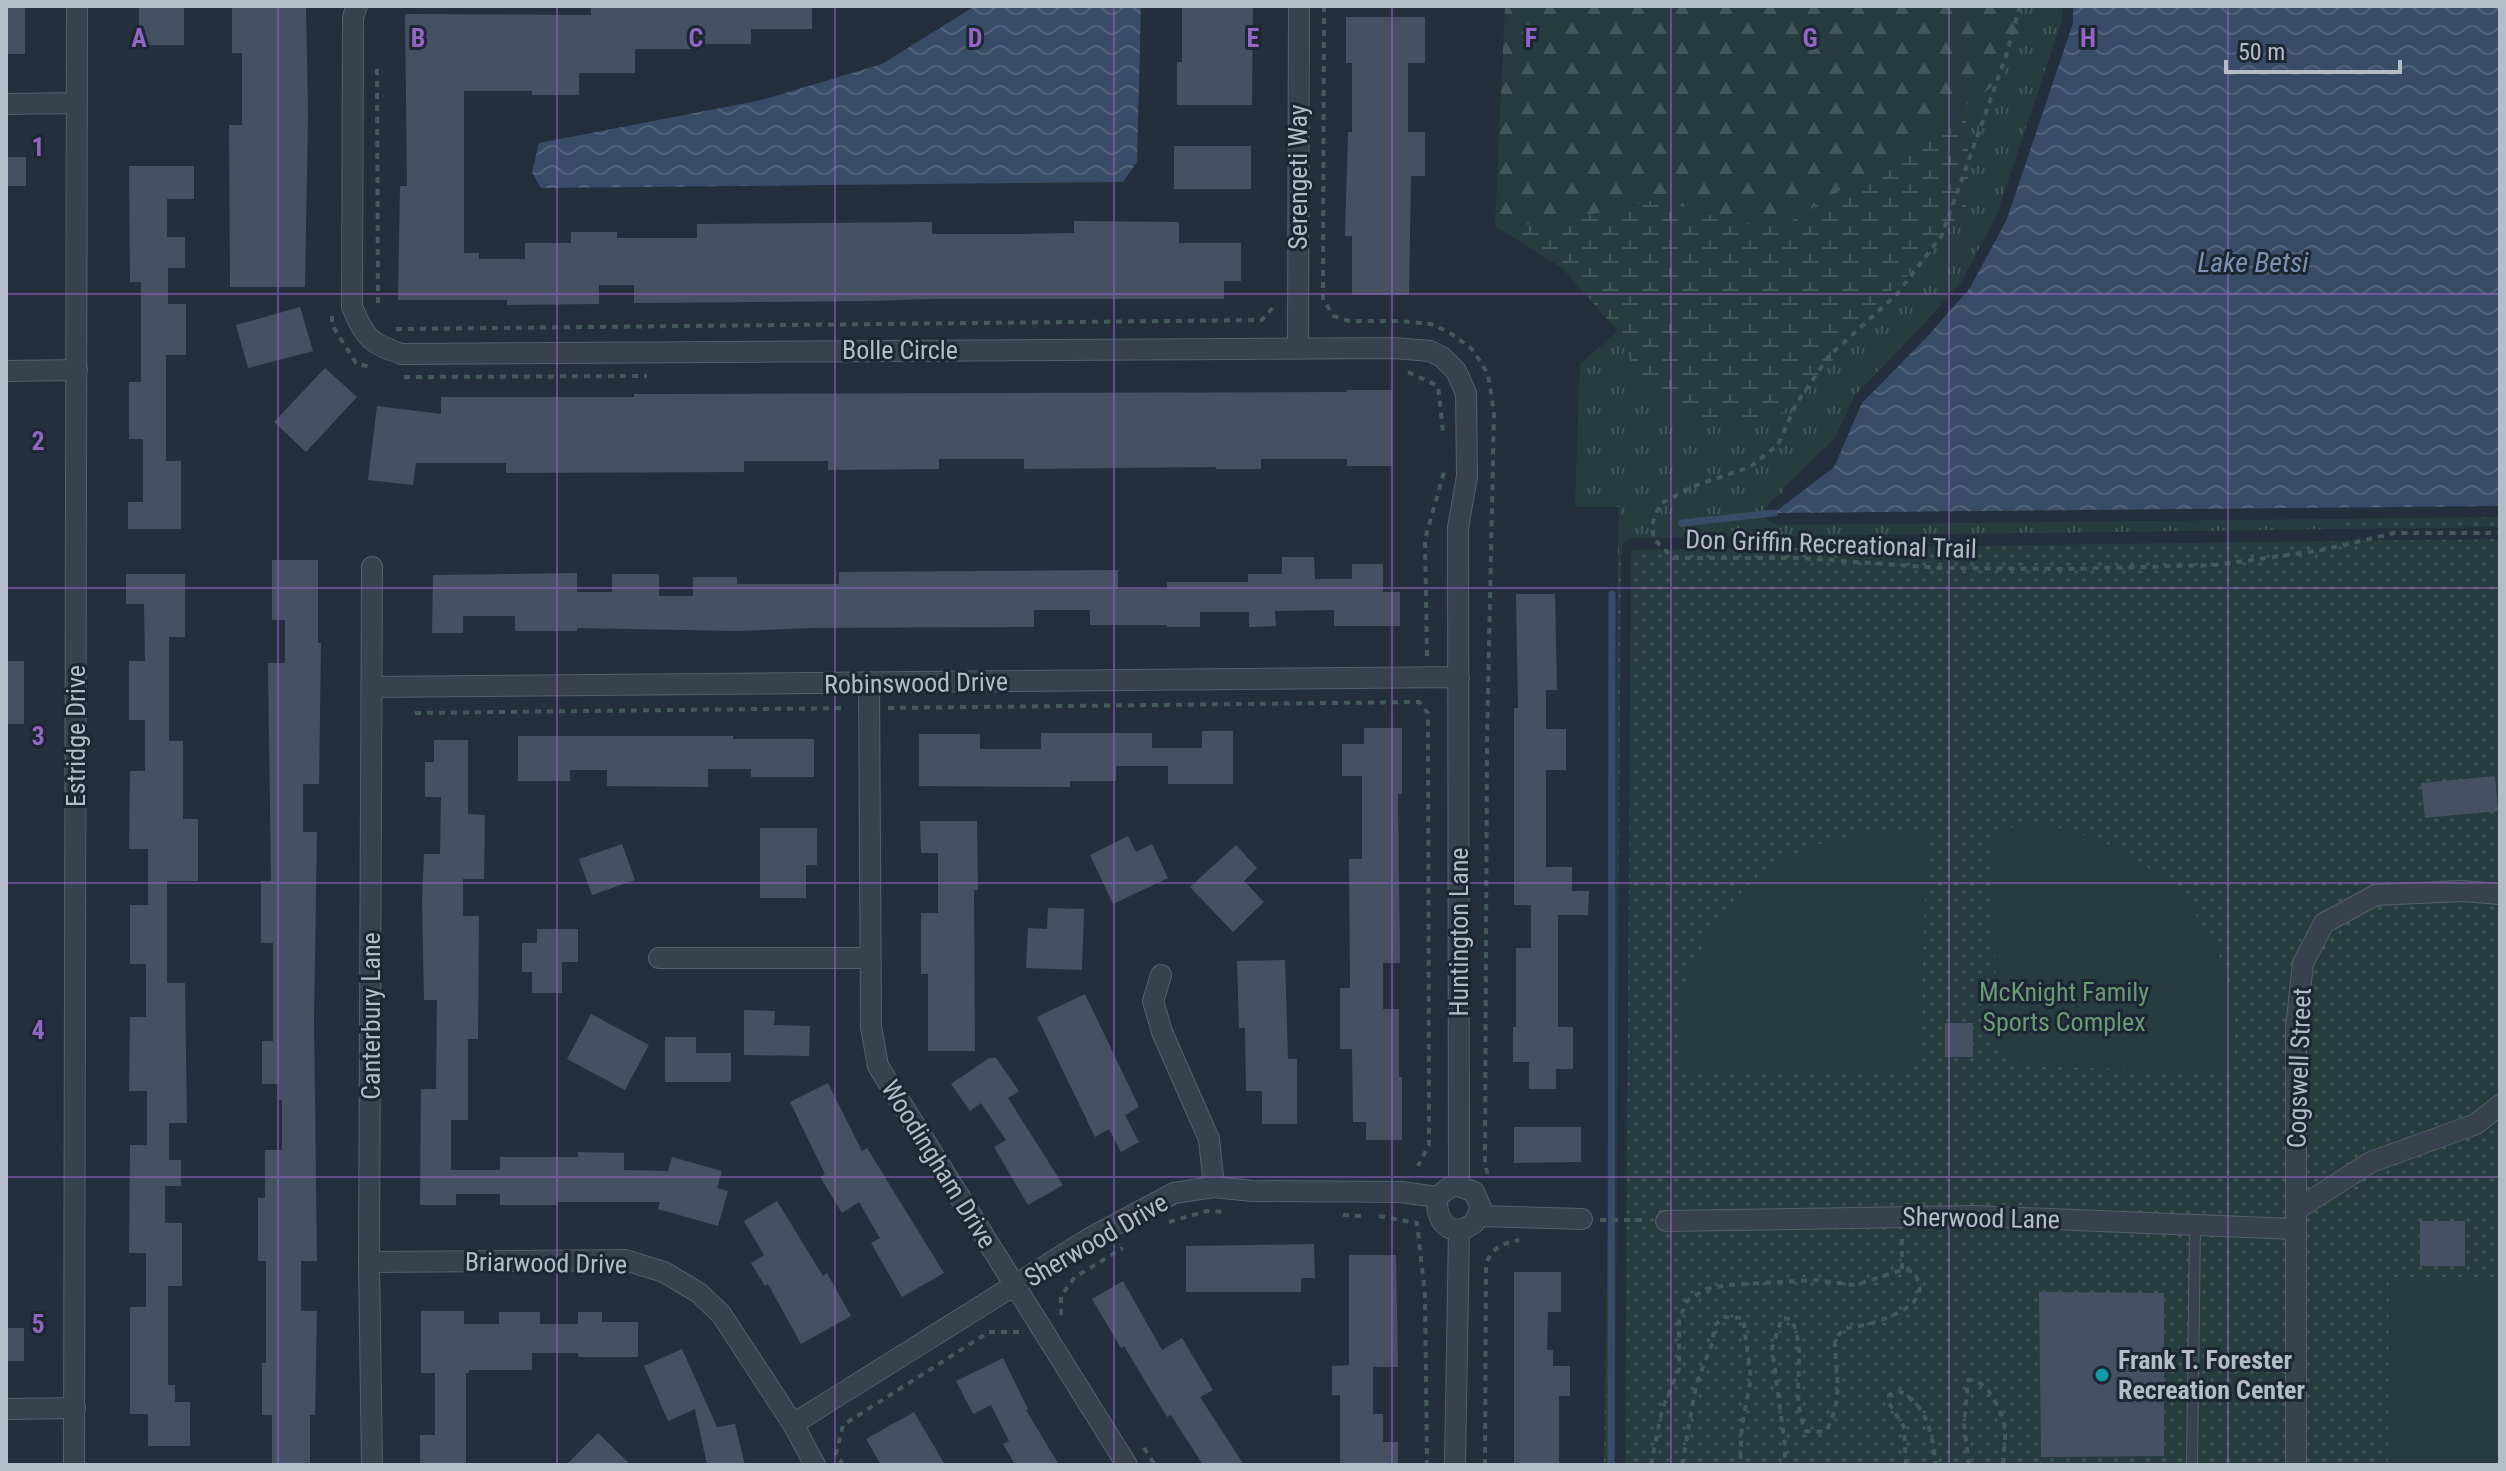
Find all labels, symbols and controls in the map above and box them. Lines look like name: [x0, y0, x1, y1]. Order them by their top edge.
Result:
text: A: [131, 23, 147, 53]
text: B: [411, 23, 425, 53]
text: C: [689, 23, 704, 53]
text: D: [968, 23, 982, 53]
text: E: [1247, 23, 1260, 53]
text: F: [1525, 23, 1537, 53]
text: G: [1802, 23, 1818, 53]
text: H: [2080, 23, 2096, 53]
scale bar: [2226, 24, 2400, 74]
text: 50 m: [2238, 38, 2285, 66]
street label: Serengeti Way: [1283, 104, 1313, 250]
text: 1: [31, 132, 45, 162]
water label: Lake Betsi: [2197, 246, 2309, 279]
street label: Bolle Circle: [842, 335, 958, 365]
text: 2: [31, 426, 45, 456]
street label: Don Griffin Recreational Trail: [1685, 524, 1977, 564]
street label: Estridge Drive: [61, 665, 91, 807]
street label: Robinswood Drive: [824, 666, 1008, 700]
text: 3: [31, 721, 45, 751]
street label: Huntington Lane: [1444, 847, 1474, 1017]
street label: Canterbury Lane: [356, 932, 386, 1100]
park label: McKnight Family Sports Complex: [1979, 977, 2149, 1037]
street label: Cogswell Street: [2281, 987, 2317, 1149]
text: 4: [31, 1015, 45, 1045]
street label: Woodingham Drive: [875, 1075, 1003, 1253]
street label: Sherwood Drive: [1019, 1187, 1173, 1293]
street label: Sherwood Lane: [1902, 1202, 2060, 1234]
street label: Briarwood Drive: [465, 1247, 627, 1279]
text: 5: [31, 1309, 45, 1339]
place label: Frank T. Forester Recreation Center: [2118, 1345, 2306, 1405]
marker: Frank T. Forester Recreation Center: [2093, 1366, 2111, 1384]

